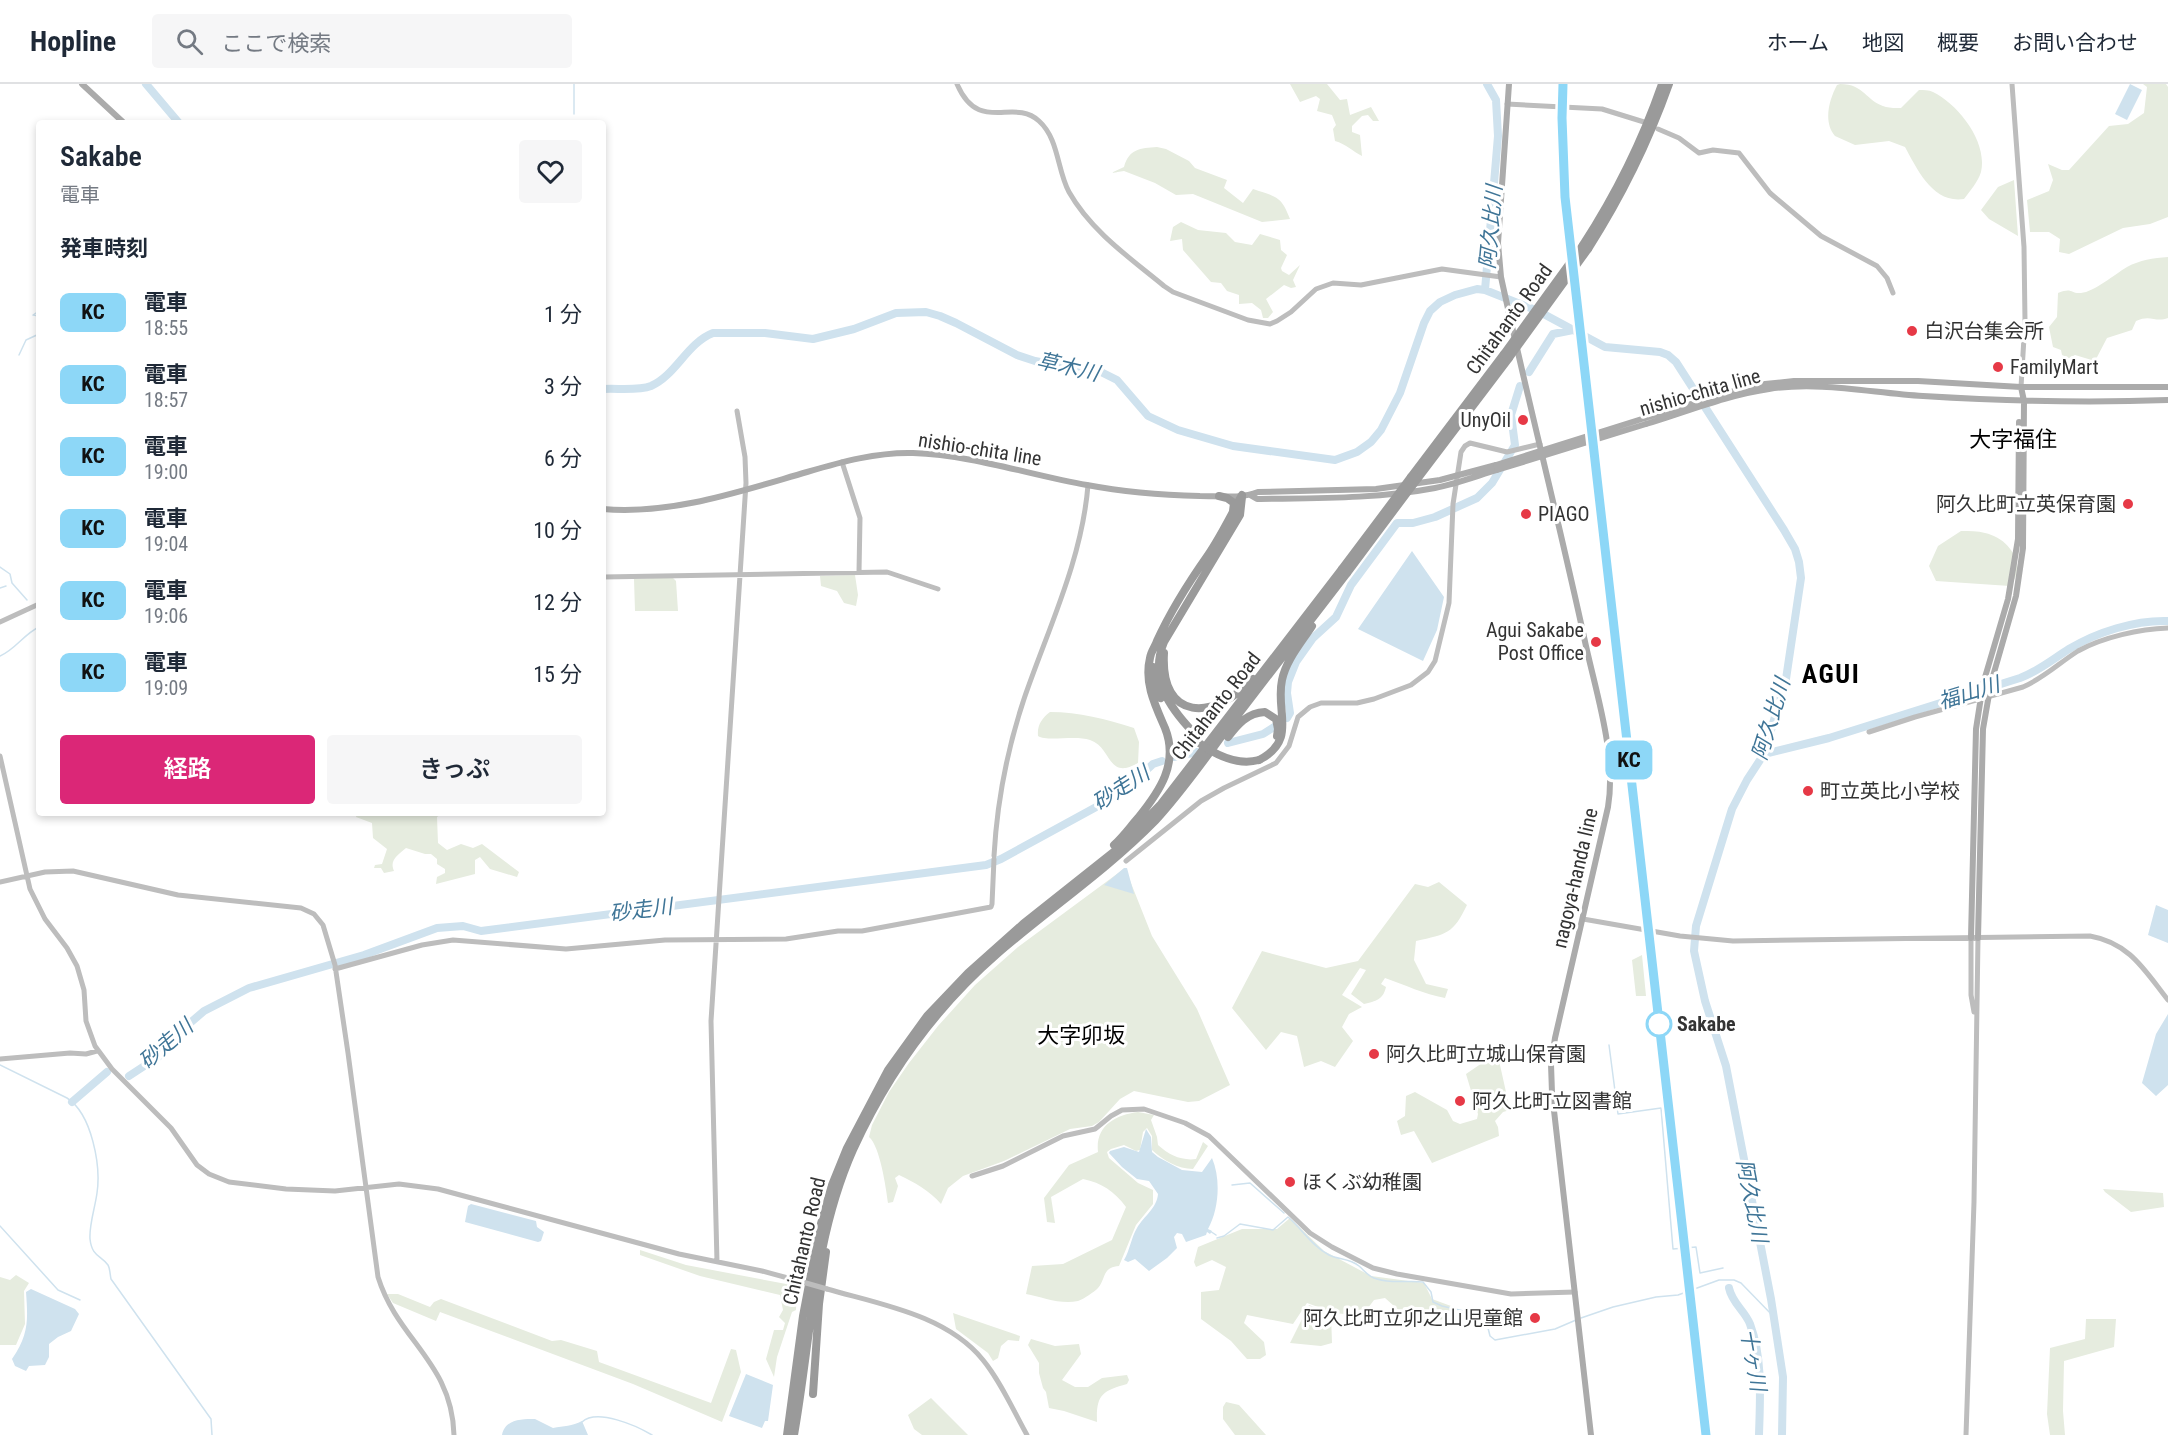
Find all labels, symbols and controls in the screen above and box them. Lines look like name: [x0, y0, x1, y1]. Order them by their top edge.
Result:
search box: [152, 14, 572, 68]
text: Hopline: [30, 25, 116, 58]
icon: search: [173, 25, 206, 58]
text: ここで検索: [221, 31, 331, 56]
text: ホーム: [1767, 31, 1829, 55]
text: 地図: [1862, 31, 1904, 55]
text: 概要: [1937, 31, 1979, 55]
text: お問い合わせ: [2012, 31, 2138, 55]
text: Sakabe: [60, 140, 142, 173]
button: heart: [519, 140, 582, 203]
water label: 阿久比川: [1475, 182, 1507, 270]
text: 電車: [60, 183, 100, 207]
text: 発車時刻: [60, 236, 148, 261]
street label: Chitahanto Road: [1461, 259, 1557, 379]
text: 電車: [144, 290, 188, 315]
text: KC: [81, 300, 105, 324]
text: 1 分: [544, 302, 582, 327]
text: 18:55: [144, 316, 188, 340]
place label: 白沢台集会所: [1924, 319, 2044, 343]
marker: 白沢台集会所: [1905, 324, 1919, 338]
water label: 草木川: [1035, 348, 1103, 386]
place label: FamilyMart: [2010, 355, 2099, 379]
marker: FamilyMart: [1991, 360, 2005, 374]
text: 電車: [144, 362, 188, 387]
street label: nishio-chita line: [1637, 363, 1763, 421]
text: KC: [81, 372, 105, 396]
text: 3 分: [544, 374, 582, 399]
text: 18:57: [144, 388, 188, 412]
place label: UnyOil: [1461, 408, 1511, 432]
marker: UnyOil: [1516, 413, 1530, 427]
street label: nishio-chita line: [917, 427, 1043, 471]
district label: 大字福住: [1969, 427, 2057, 452]
text: 電車: [144, 434, 188, 459]
text: KC: [81, 444, 105, 468]
text: 6 分: [544, 446, 582, 471]
text: 19:00: [144, 460, 188, 484]
place label: 阿久比町立英保育園: [1936, 492, 2116, 516]
marker: 阿久比町立英保育園: [2121, 497, 2135, 511]
place label: PIAGO: [1538, 502, 1590, 526]
text: 電車: [144, 506, 188, 531]
marker: PIAGO: [1519, 507, 1533, 521]
text: KC: [81, 516, 105, 540]
text: 10 分: [533, 518, 582, 543]
text: 19:04: [144, 532, 188, 556]
text: 電車: [144, 578, 188, 603]
text: KC: [81, 588, 105, 612]
text: 12 分: [533, 590, 582, 615]
text: 19:06: [144, 604, 188, 628]
place label: Agui Sakabe Post Office: [1486, 618, 1584, 665]
marker: Agui Sakabe Post Office: [1589, 635, 1603, 649]
street label: Chitahanto Road: [1166, 647, 1266, 765]
text: 電車: [144, 650, 188, 675]
district label: AGUI: [1802, 659, 1860, 689]
text: KC: [81, 660, 105, 684]
text: 15 分: [533, 662, 582, 687]
water label: 福山川: [1935, 672, 2005, 714]
water label: 阿久比川: [1747, 673, 1795, 763]
text: 19:09: [144, 676, 188, 700]
button: 経路: [60, 735, 315, 804]
button: きっぷ: [327, 735, 582, 804]
line badge: KC: [1602, 740, 1656, 780]
text: KC: [1617, 748, 1641, 772]
water label: 砂走川: [1088, 760, 1156, 815]
place label: 町立英比小学校: [1820, 779, 1960, 803]
marker: 町立英比小学校: [1801, 784, 1815, 798]
street label: nagoya-handa line: [1547, 806, 1603, 950]
water label: 砂走川: [608, 894, 676, 926]
marker: Sakabe: [1646, 1011, 1672, 1037]
place label: Sakabe: [1677, 1012, 1736, 1036]
water label: 砂走川: [134, 1013, 199, 1074]
district label: 大字卯坂: [1037, 1023, 1125, 1048]
place label: 阿久比町立城山保育園: [1386, 1042, 1586, 1066]
marker: 阿久比町立城山保育園: [1367, 1047, 1381, 1061]
place label: 阿久比町立図書館: [1472, 1089, 1632, 1113]
marker: 阿久比町立図書館: [1453, 1094, 1467, 1108]
water label: 阿久比川: [1732, 1157, 1772, 1246]
place label: ほくぶ幼稚園: [1302, 1170, 1422, 1194]
street label: Chitahanto Road: [778, 1175, 830, 1307]
marker: ほくぶ幼稚園: [1283, 1175, 1297, 1189]
place label: 阿久比町立卯之山児童館: [1303, 1306, 1523, 1330]
marker: 阿久比町立卯之山児童館: [1528, 1311, 1542, 1325]
water label: 十ヶ川: [1736, 1327, 1771, 1395]

